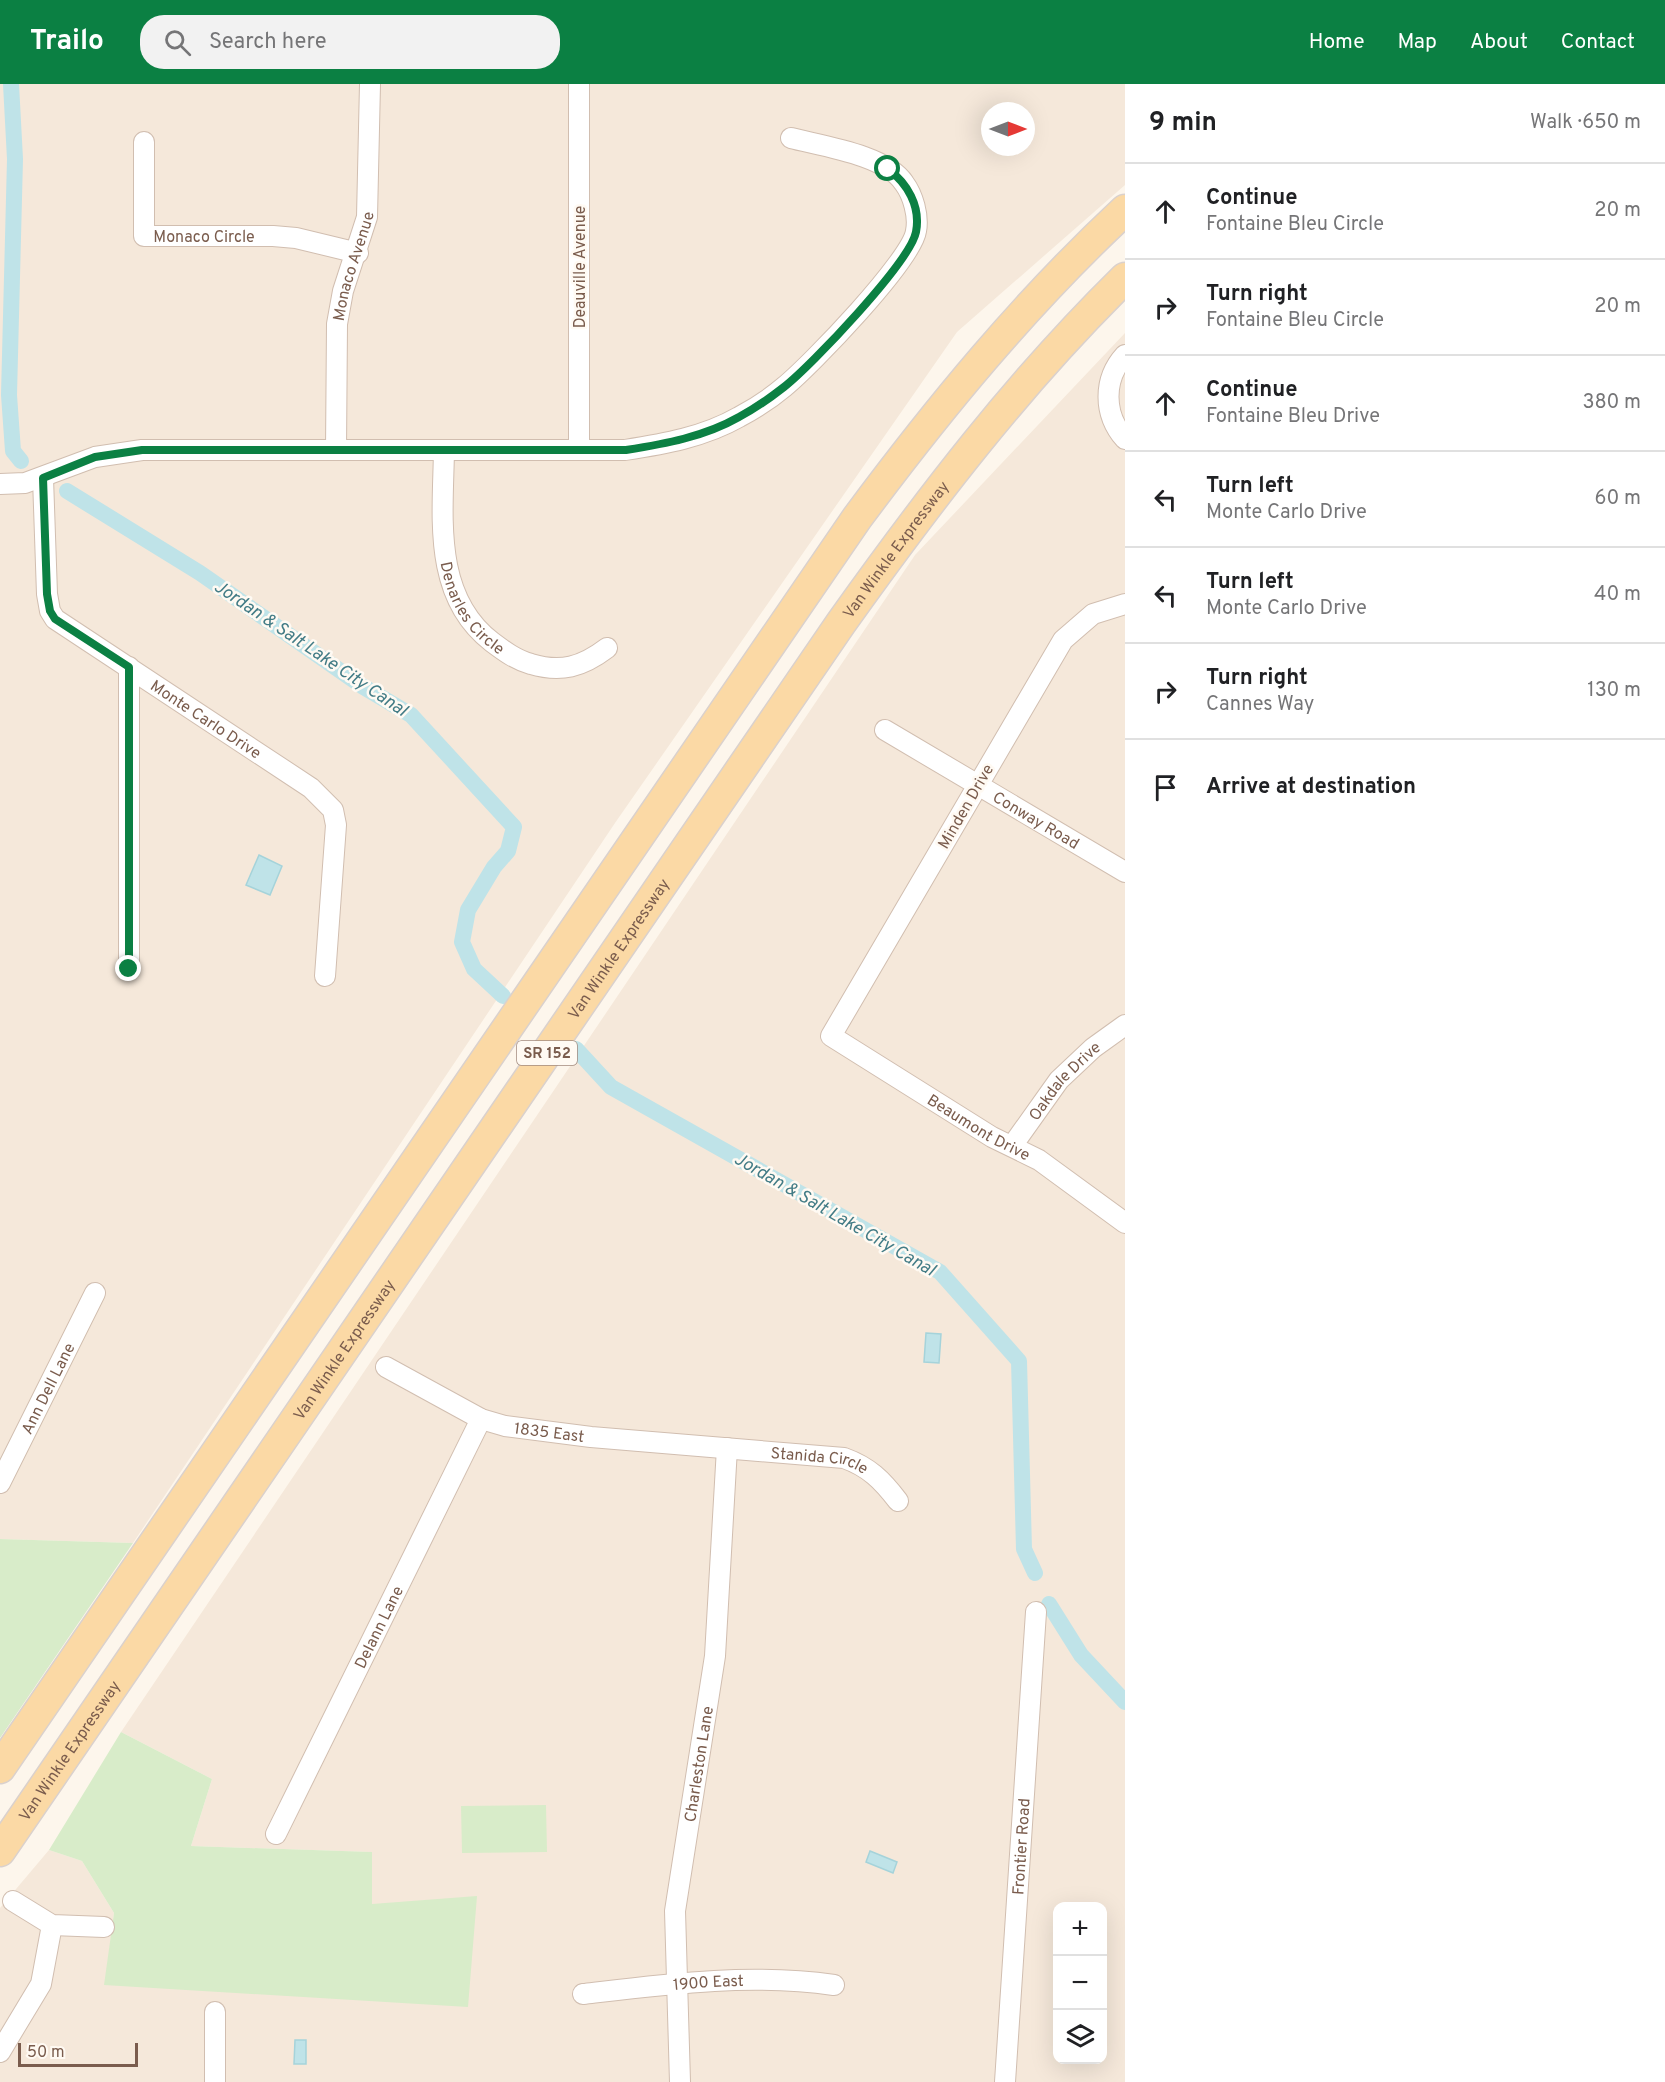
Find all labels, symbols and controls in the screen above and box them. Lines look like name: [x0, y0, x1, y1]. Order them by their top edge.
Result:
search box: [140, 15, 560, 69]
text: Trailo: [30, 24, 104, 60]
icon: search: [161, 26, 194, 59]
text: Search here: [209, 29, 326, 56]
text: Home: [1309, 29, 1365, 56]
text: Map: [1398, 29, 1437, 56]
text: About: [1470, 29, 1528, 56]
text: Contact: [1561, 29, 1635, 56]
north arrow: [981, 102, 1035, 156]
text: 9 min: [1149, 107, 1217, 140]
text: Walk · 650 m: [1530, 110, 1641, 136]
route start: [874, 155, 900, 181]
text: Continue: [1206, 185, 1297, 212]
icon: ahead: [1149, 195, 1182, 228]
text: 20 m: [1594, 198, 1641, 224]
street label: Deauville Avenue: [571, 206, 591, 328]
street label: Monaco Avenue: [330, 212, 379, 323]
text: Fontaine Bleu Circle: [1206, 212, 1384, 238]
street label: Monaco Circle: [153, 228, 255, 248]
text: Turn right: [1206, 281, 1308, 308]
icon: right: [1149, 291, 1182, 324]
text: 20 m: [1594, 294, 1641, 320]
text: Fontaine Bleu Circle: [1206, 308, 1384, 334]
text: Continue: [1206, 377, 1297, 404]
icon: ahead: [1149, 387, 1182, 420]
text: 380 m: [1582, 390, 1641, 416]
text: Fontaine Bleu Drive: [1206, 404, 1380, 430]
text: Turn left: [1206, 473, 1294, 500]
street label: Van Winkle Expressway: [839, 478, 954, 623]
icon: left: [1149, 483, 1182, 516]
text: 60 m: [1595, 486, 1641, 512]
text: Monte Carlo Drive: [1206, 500, 1367, 526]
street label: Denarles Circle: [435, 560, 508, 660]
text: Turn left: [1206, 569, 1294, 596]
water label: Jordan & Salt Lake City Canal: [209, 576, 412, 723]
icon: left: [1149, 579, 1182, 612]
text: 40 m: [1594, 582, 1641, 608]
text: Monte Carlo Drive: [1206, 596, 1367, 622]
text: Turn right: [1206, 665, 1308, 692]
icon: right: [1149, 675, 1182, 708]
street label: Monte Carlo Drive: [146, 677, 264, 764]
text: 130 m: [1587, 678, 1641, 704]
text: Cannes Way: [1206, 692, 1314, 718]
street label: Minden Drive: [934, 761, 999, 853]
icon: arrive: [1149, 771, 1182, 804]
text: Arrive at destination: [1206, 774, 1416, 801]
street label: Conway Road: [989, 788, 1082, 855]
street label: Van Winkle Expressway: [565, 875, 675, 1024]
route end: [115, 955, 141, 981]
street label: Oakdale Drive: [1025, 1038, 1105, 1125]
road number: SR 152: [517, 1041, 577, 1065]
street label: Beaumont Drive: [923, 1091, 1033, 1166]
water label: Jordan & Salt Lake City Canal: [730, 1148, 940, 1283]
street label: Van Winkle Expressway: [290, 1276, 400, 1425]
street label: Ann Dell Lane: [18, 1340, 80, 1438]
street label: 1835 East: [513, 1419, 585, 1448]
street label: Stanida Circle: [770, 1444, 871, 1480]
street label: Delann Lane: [351, 1583, 409, 1672]
street label: Van Winkle Expressway: [15, 1677, 126, 1826]
street label: Charleston Lane: [681, 1705, 719, 1824]
street label: Frontier Road: [1009, 1798, 1036, 1896]
map controls: [1053, 1902, 1107, 2064]
button: +: [1053, 1902, 1107, 1956]
button: −: [1053, 1956, 1107, 2010]
street label: 1900 East: [672, 1972, 744, 1996]
button: layers: [1053, 2010, 1107, 2064]
scale bar: [18, 2040, 138, 2068]
text: 50 m: [27, 2043, 65, 2063]

